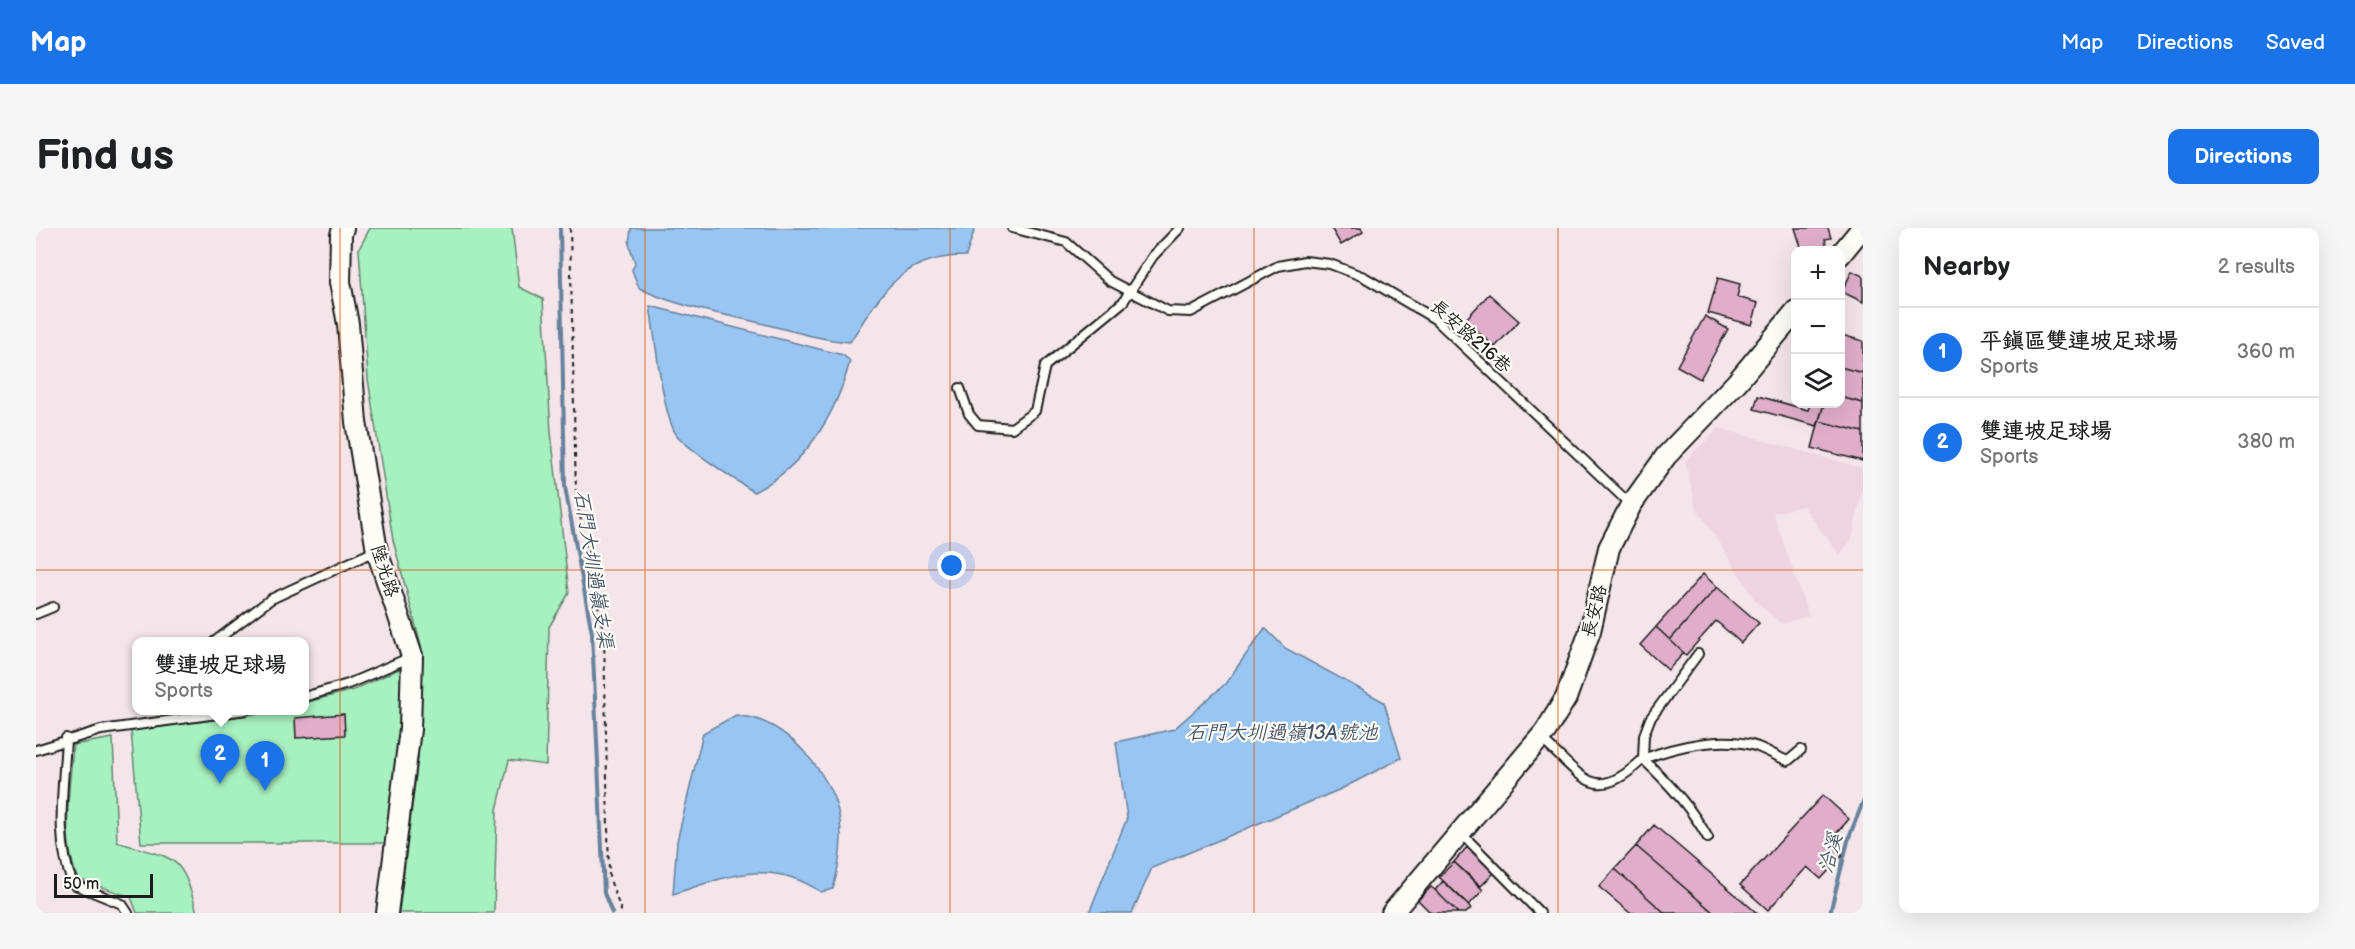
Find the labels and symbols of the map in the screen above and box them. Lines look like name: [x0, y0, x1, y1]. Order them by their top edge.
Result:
street label: 長安路216巷: [1426, 296, 1515, 377]
water label: 石門大圳過嶺支渠: [569, 488, 618, 652]
street label: 陸光路: [367, 542, 402, 600]
your location: [937, 551, 966, 580]
street label: 長安路: [1578, 582, 1611, 640]
water label: 石門大圳過嶺13A號池: [1186, 721, 1379, 745]
pin: 2: [200, 734, 240, 784]
pin: 1: [246, 742, 284, 791]
water label: 洽溪: [1814, 830, 1848, 876]
scale bar: [54, 871, 153, 898]

